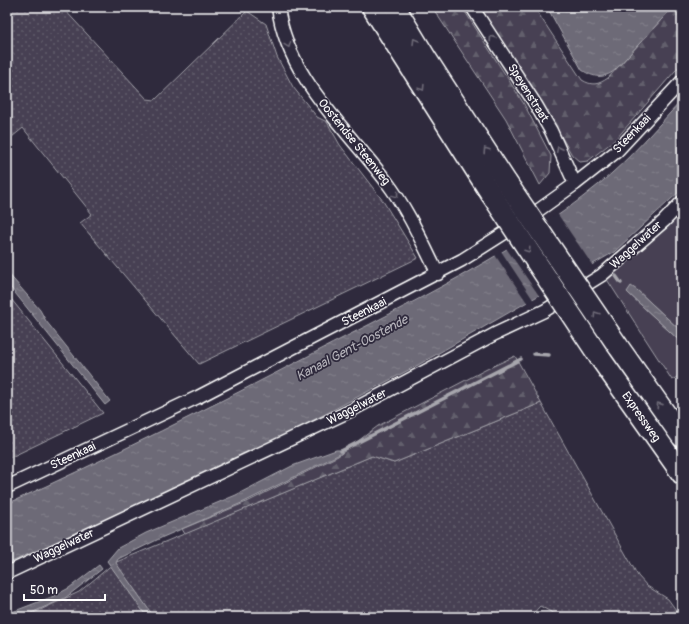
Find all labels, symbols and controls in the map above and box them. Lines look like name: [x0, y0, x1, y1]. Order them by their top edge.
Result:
one-way arrow: [489, 35, 497, 42]
one-way arrow: [413, 38, 420, 45]
one-way arrow: [283, 41, 291, 48]
street label: Speyenstraat: [504, 61, 552, 125]
one-way arrow: [418, 84, 425, 91]
street label: Oostendse Steenweg: [315, 96, 393, 188]
street label: Steenkaai: [610, 111, 654, 157]
one-way arrow: [556, 145, 564, 153]
one-way arrow: [483, 147, 491, 154]
one-way arrow: [391, 191, 399, 198]
street label: Waggelwater: [607, 217, 666, 272]
one-way arrow: [523, 246, 531, 253]
street label: Steenkaai: [339, 294, 389, 330]
water label: Kanaal Gent-Oostende: [293, 311, 412, 384]
one-way arrow: [593, 311, 601, 318]
street label: Waggelwater: [325, 385, 390, 428]
street label: Expressweg: [618, 389, 664, 445]
one-way arrow: [657, 403, 664, 410]
street label: Steenkaai: [48, 439, 98, 473]
street label: Waggelwater: [31, 525, 97, 567]
scale bar: [24, 576, 105, 602]
text: 50 m: [30, 583, 58, 598]

